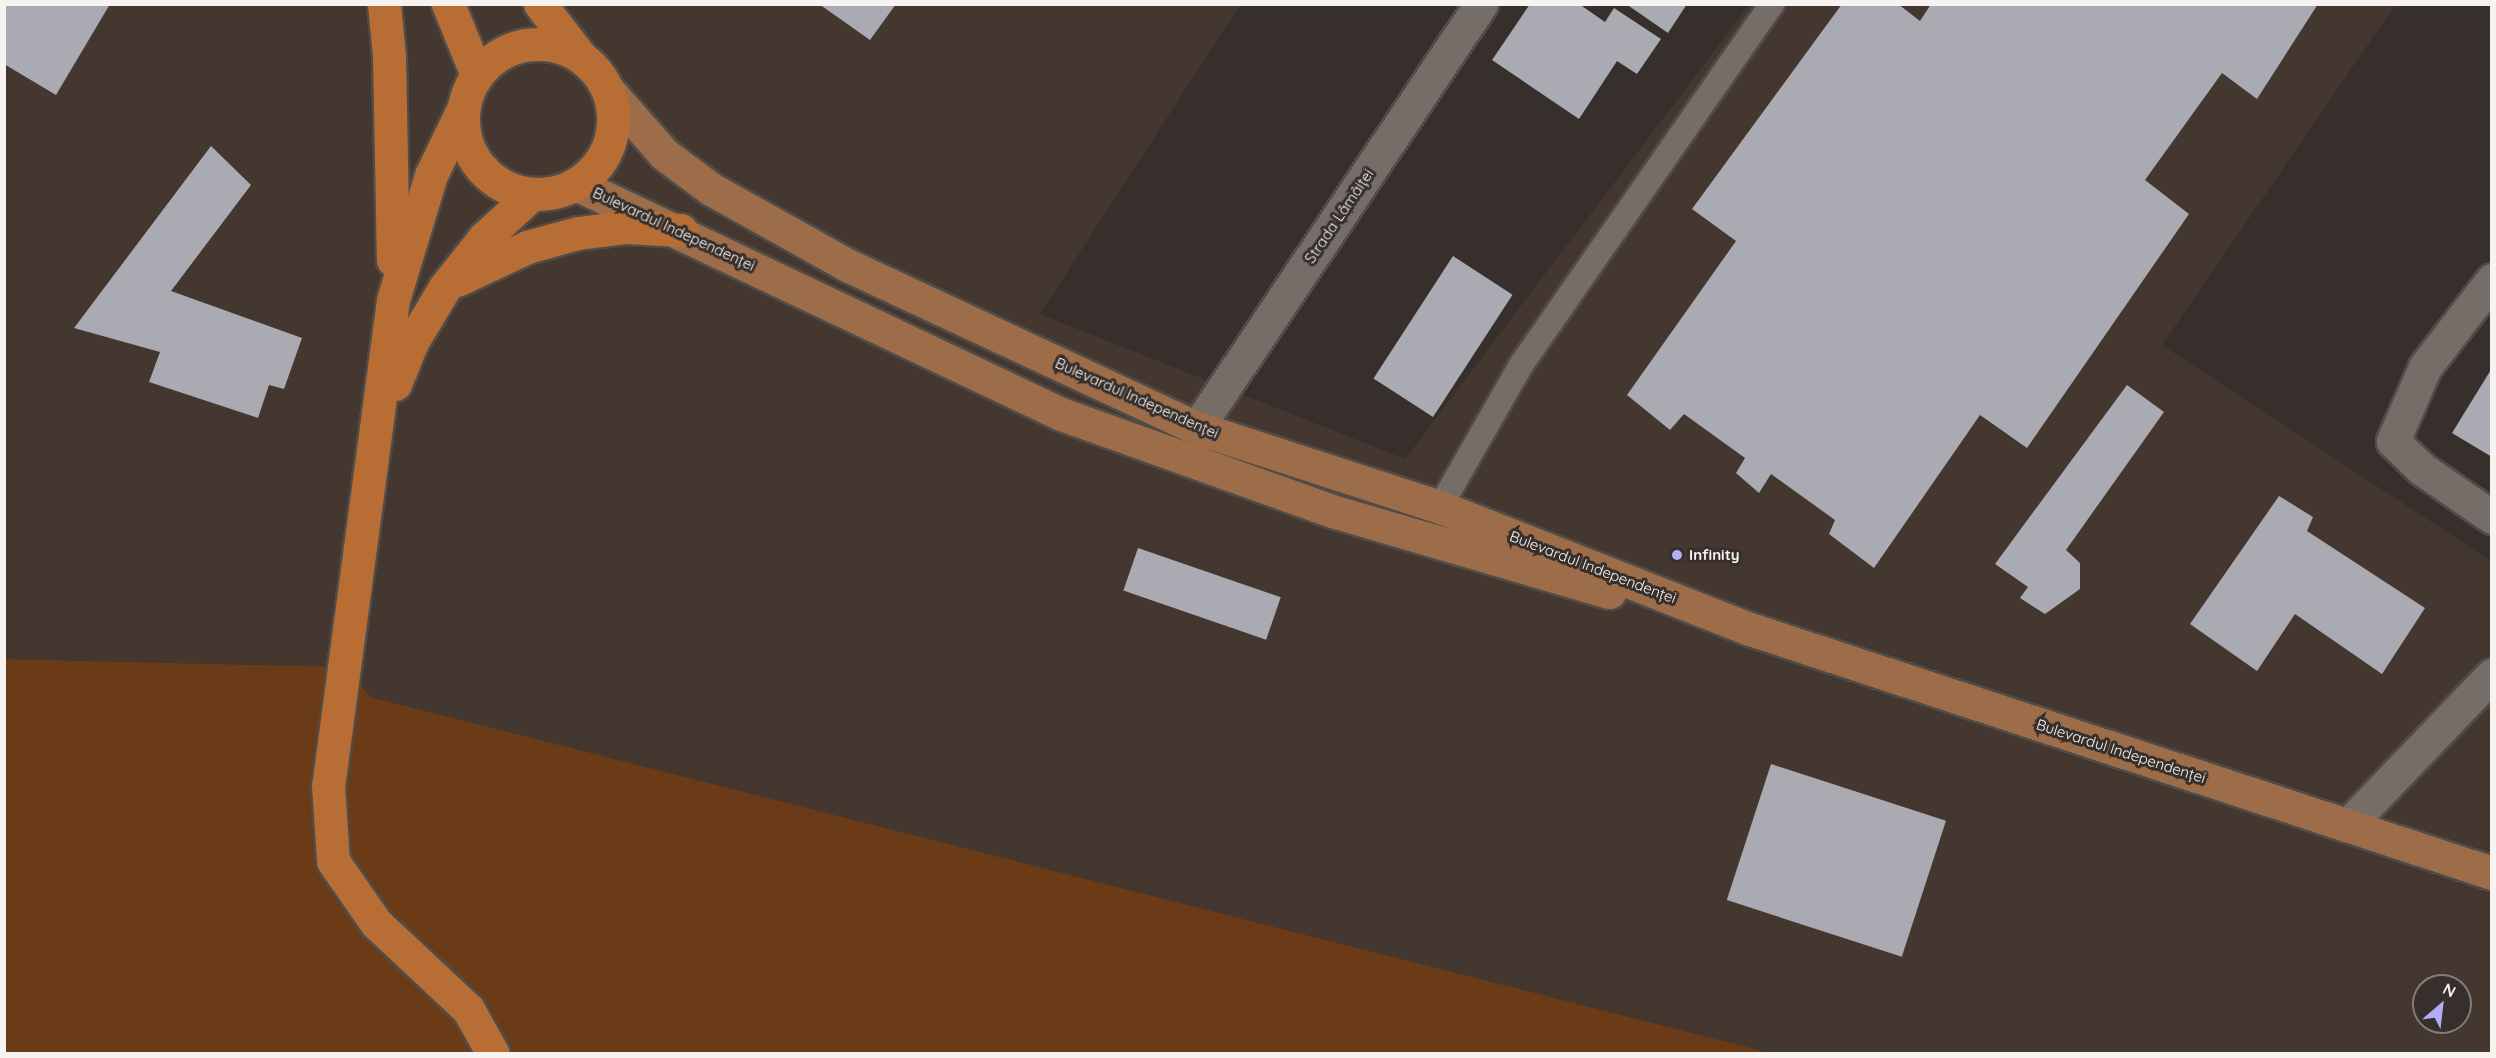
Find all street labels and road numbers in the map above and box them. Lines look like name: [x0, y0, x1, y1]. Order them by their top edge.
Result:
street label: Strada Lămâiței: [1301, 165, 1377, 267]
street label: Bulevardul Independenței: [590, 183, 758, 275]
street label: Bulevardul Independenței: [1052, 354, 1222, 442]
street label: Bulevardul Independenței: [1507, 527, 1679, 607]
street label: Bulevardul Independenței: [2034, 715, 2208, 787]

